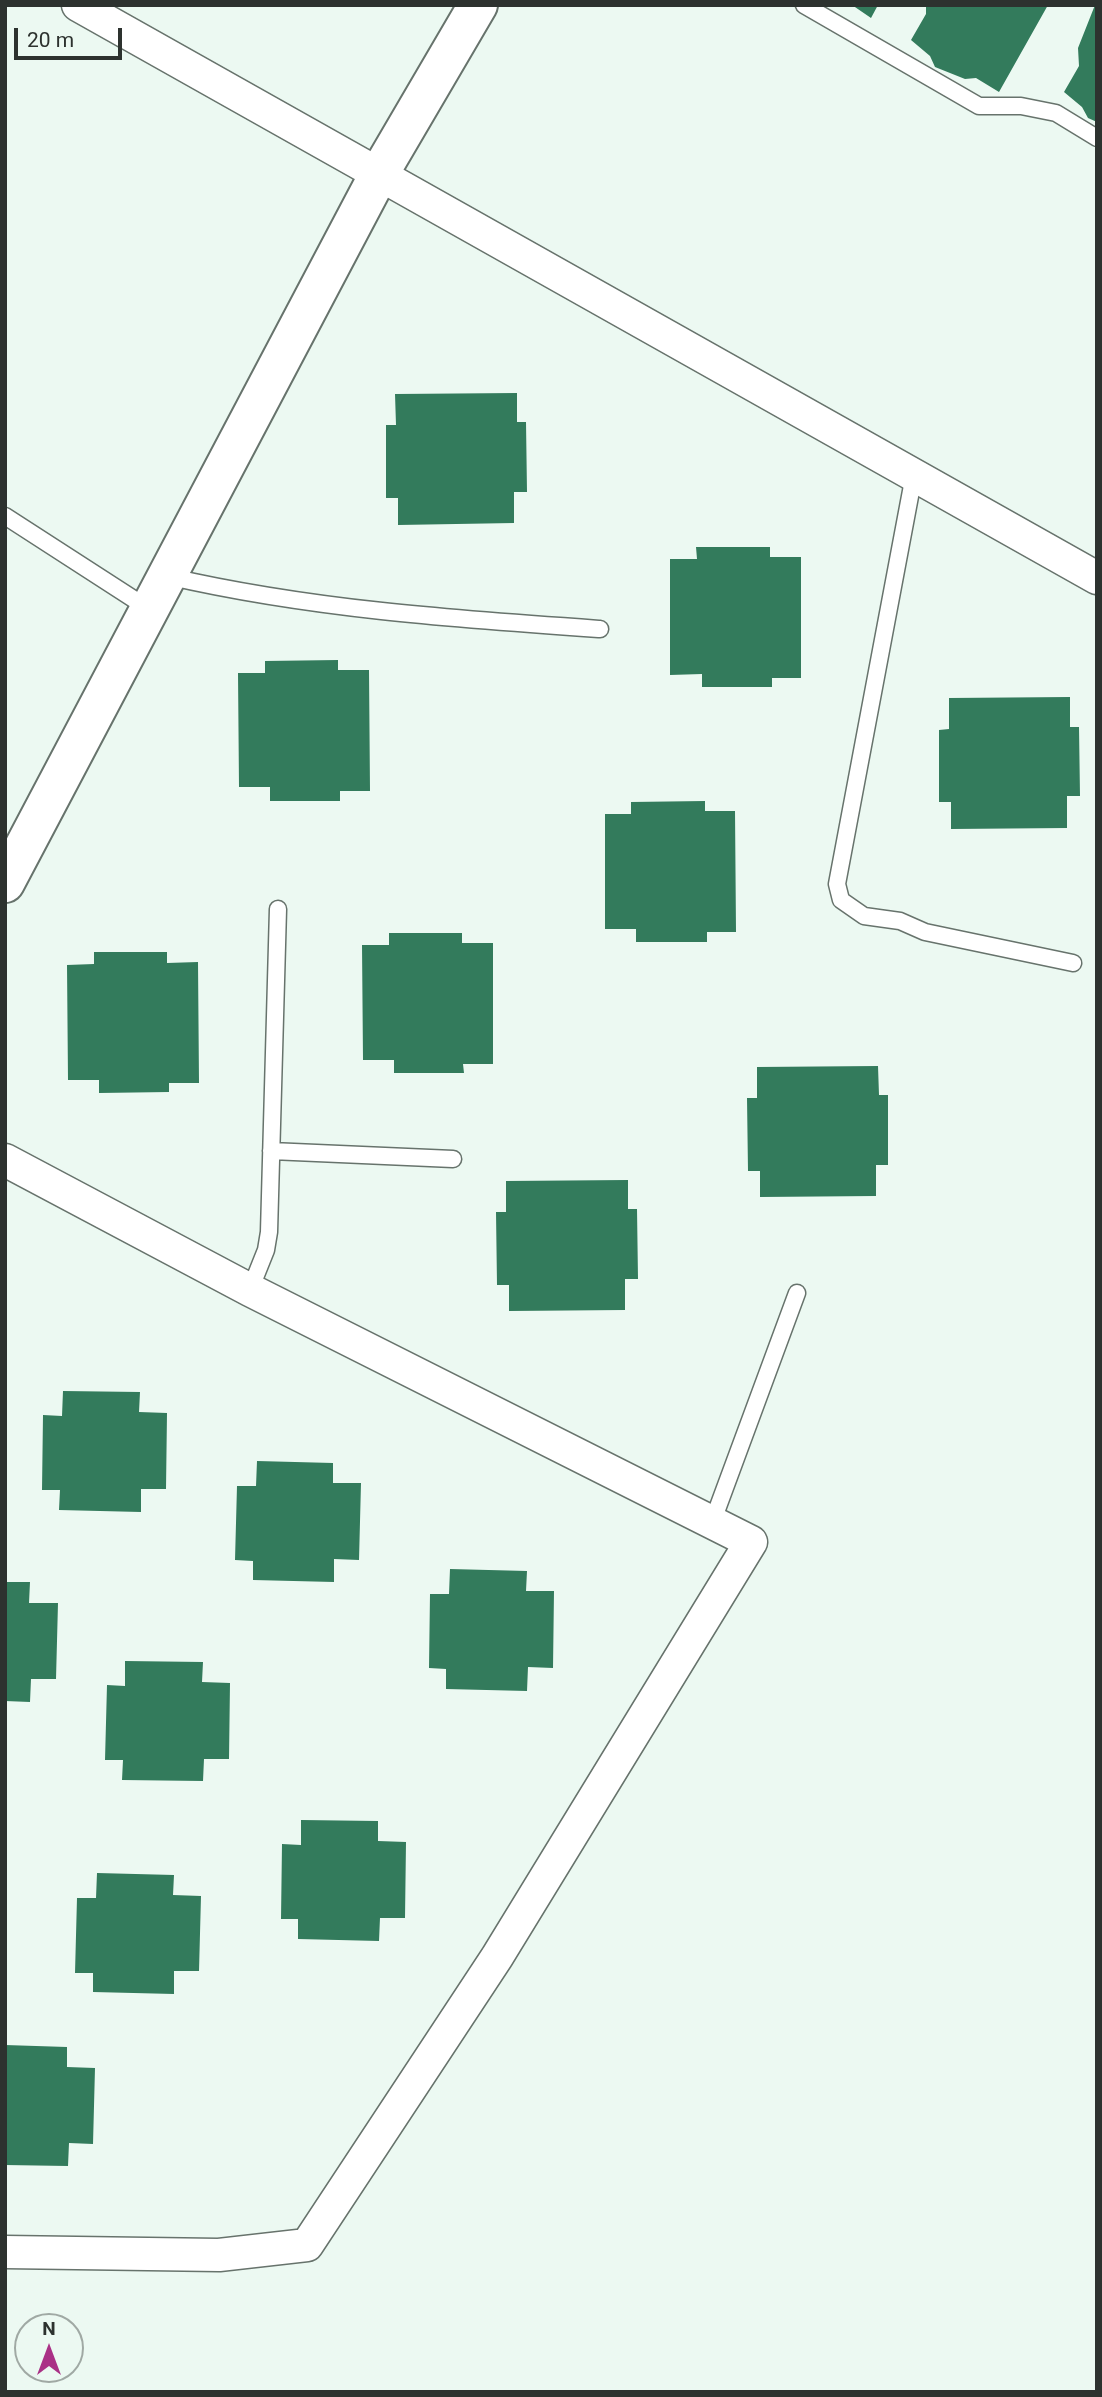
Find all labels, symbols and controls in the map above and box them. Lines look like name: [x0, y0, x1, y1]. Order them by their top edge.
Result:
scale bar: [18, 14, 126, 58]
text: 20 m: [27, 28, 74, 52]
north arrow: [14, 2313, 84, 2383]
text: N: [42, 2317, 56, 2340]

